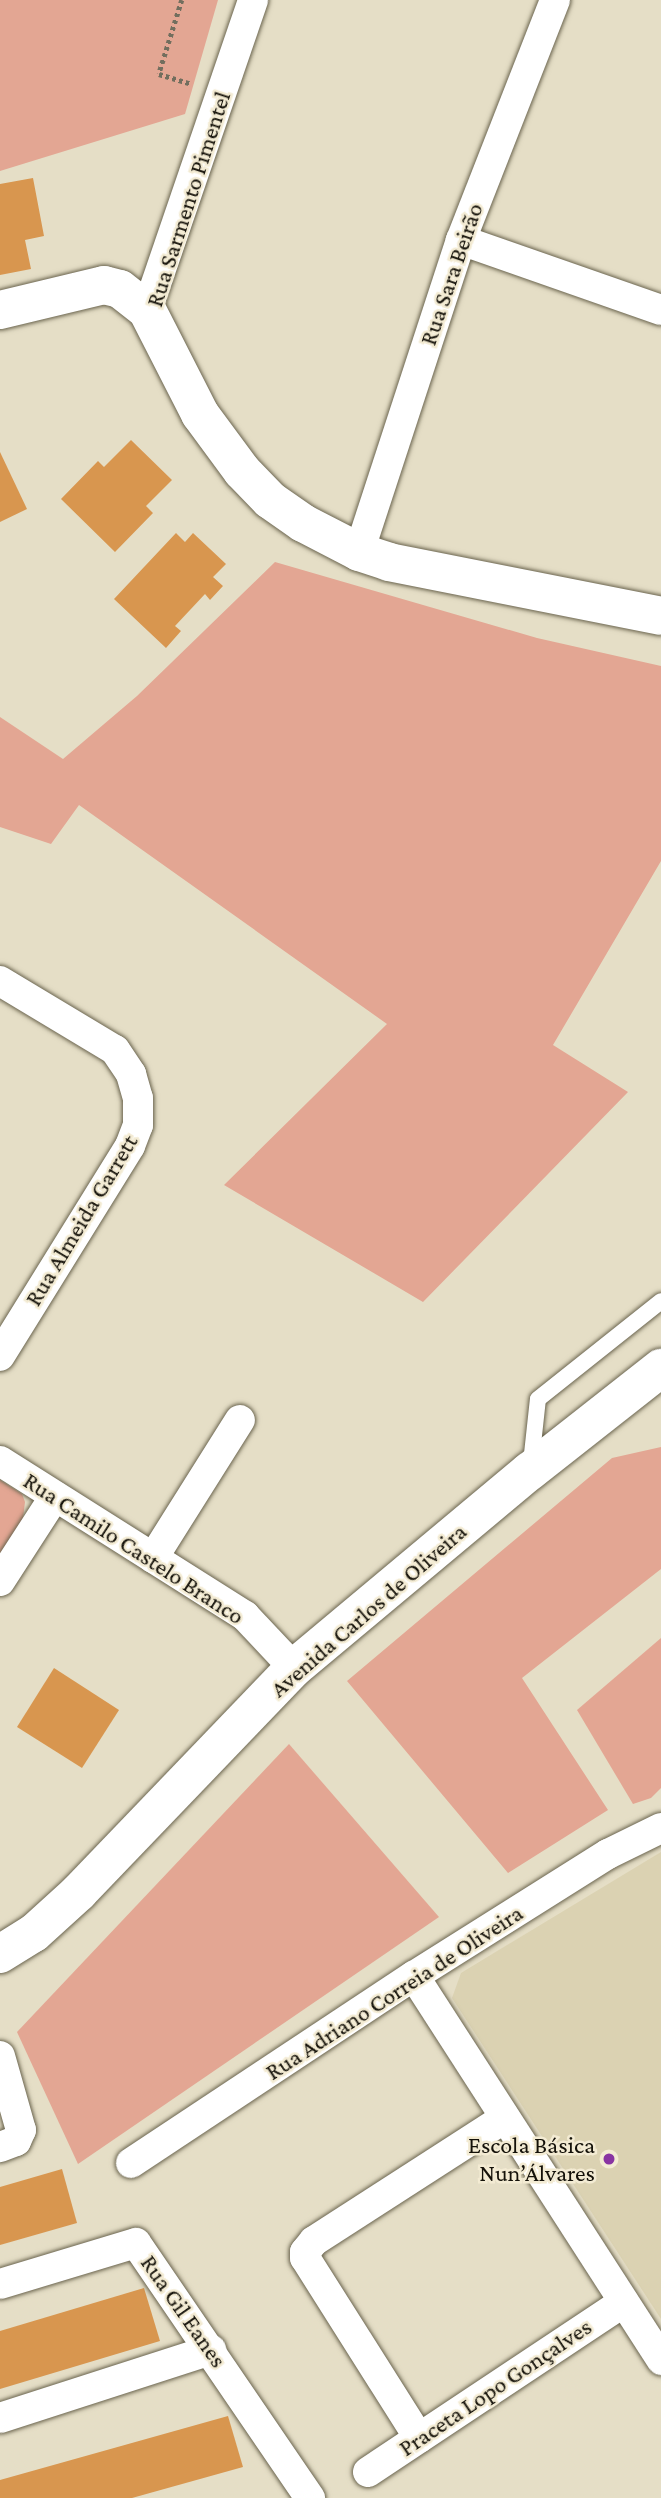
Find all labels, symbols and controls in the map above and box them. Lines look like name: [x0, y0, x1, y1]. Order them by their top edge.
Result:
street label: Rua Sarmento Pimentel: [140, 88, 236, 310]
street label: Rua Sara Beirão: [413, 199, 489, 349]
street label: Rua Almeida Garrett: [18, 1129, 144, 1311]
street label: Rua Camilo Castelo Branco: [18, 1466, 250, 1630]
street label: Avenida Carlos de Oliveira: [264, 1517, 472, 1703]
street label: Rua Adriano Correia de Oliveira: [260, 1898, 528, 2086]
place label: Escola Básica Nun’Álvares: [468, 2131, 595, 2187]
marker: Escola Básica Nun’Álvares: [601, 2151, 617, 2167]
street label: Rua Gil Eanes: [135, 2249, 233, 2373]
street label: Praceta Lopo Gonçalves: [393, 2312, 597, 2462]

